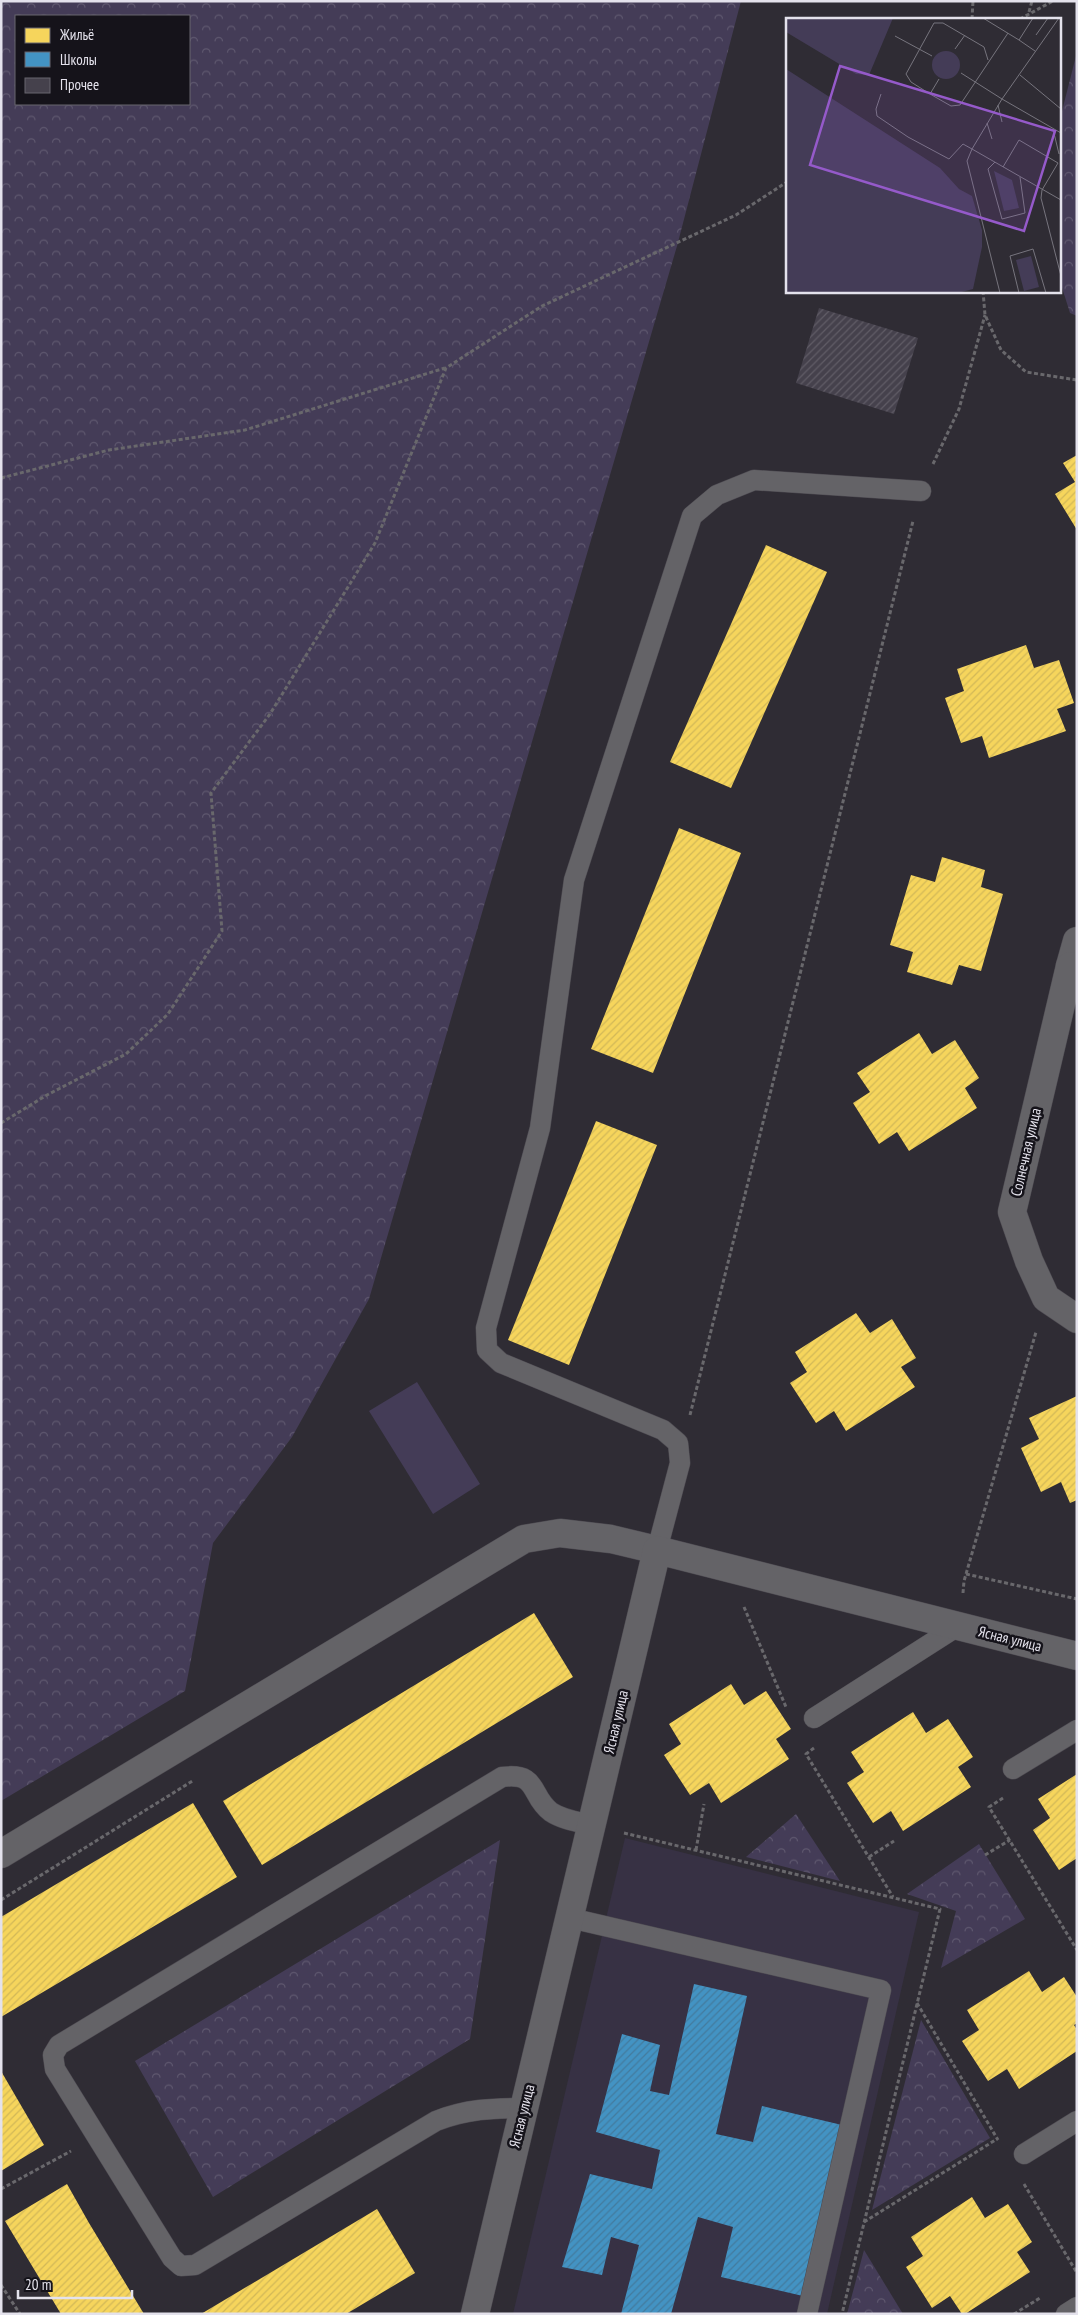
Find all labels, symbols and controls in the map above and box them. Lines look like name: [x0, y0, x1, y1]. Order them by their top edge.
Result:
legend: [15, 15, 190, 105]
inset map: [786, 18, 1060, 292]
text: Жильё: [59, 25, 94, 44]
text: Школы: [60, 50, 97, 69]
text: Прочее: [60, 75, 99, 94]
street label: Солнечная улица: [1006, 1106, 1045, 1198]
street label: Ясная улица: [977, 1622, 1044, 1656]
street label: Ясная улица: [599, 1688, 632, 1755]
street label: Ясная улица: [505, 2082, 539, 2149]
scale bar: [18, 2268, 131, 2300]
text: 20 m: [25, 2275, 51, 2294]

